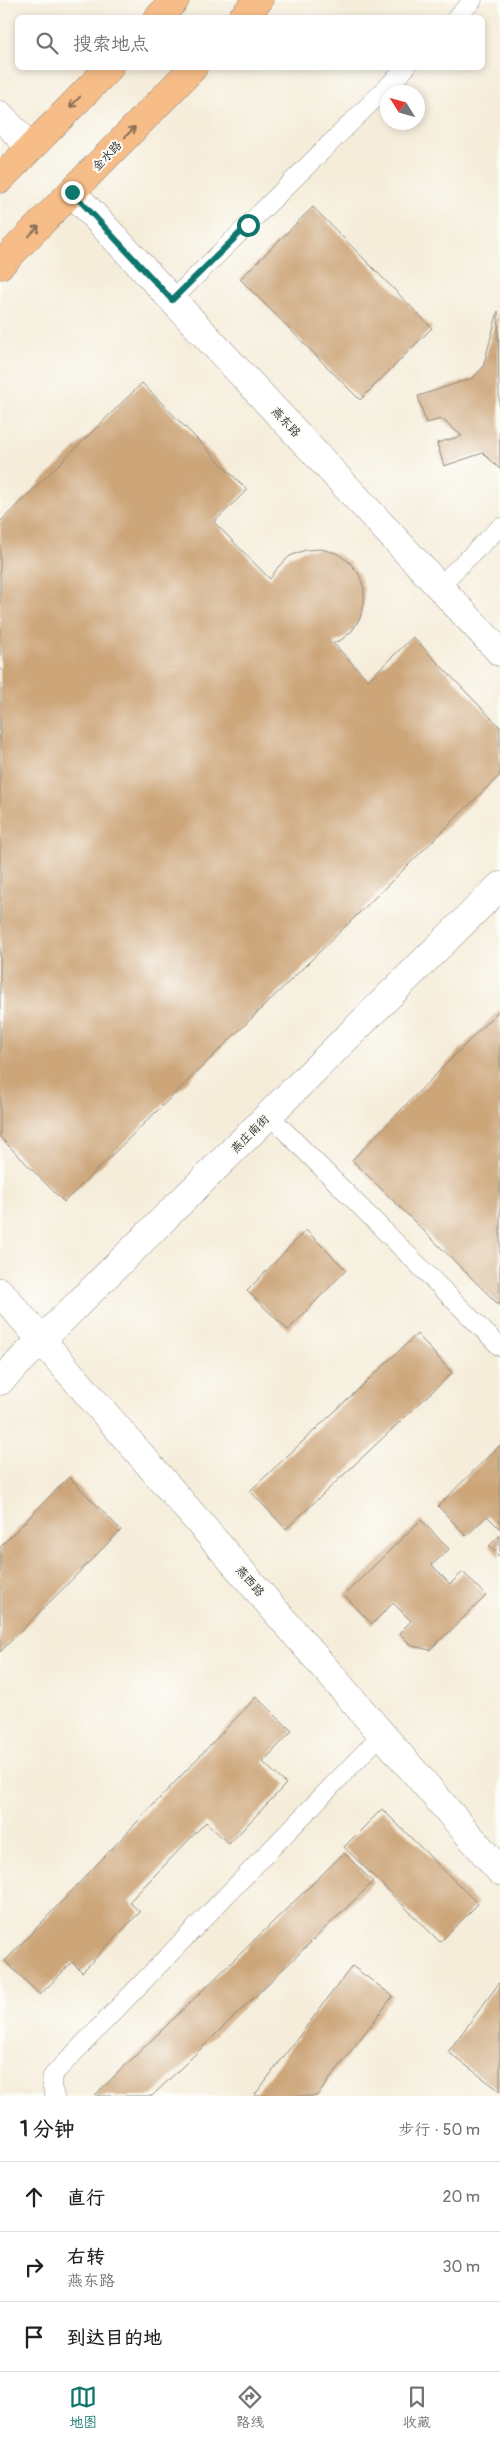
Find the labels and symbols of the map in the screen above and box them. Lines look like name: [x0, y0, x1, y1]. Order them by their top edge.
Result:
north arrow: [380, 85, 425, 130]
one-way arrow: [69, 96, 81, 109]
one-way arrow: [124, 126, 136, 138]
street label: 金水路: [89, 138, 125, 175]
route end: [61, 181, 84, 204]
route start: [237, 214, 260, 237]
one-way arrow: [28, 224, 40, 237]
street label: 燕东路: [268, 404, 303, 441]
street label: 燕庄南街: [228, 1112, 273, 1157]
street label: 燕西路: [232, 1563, 267, 1600]

